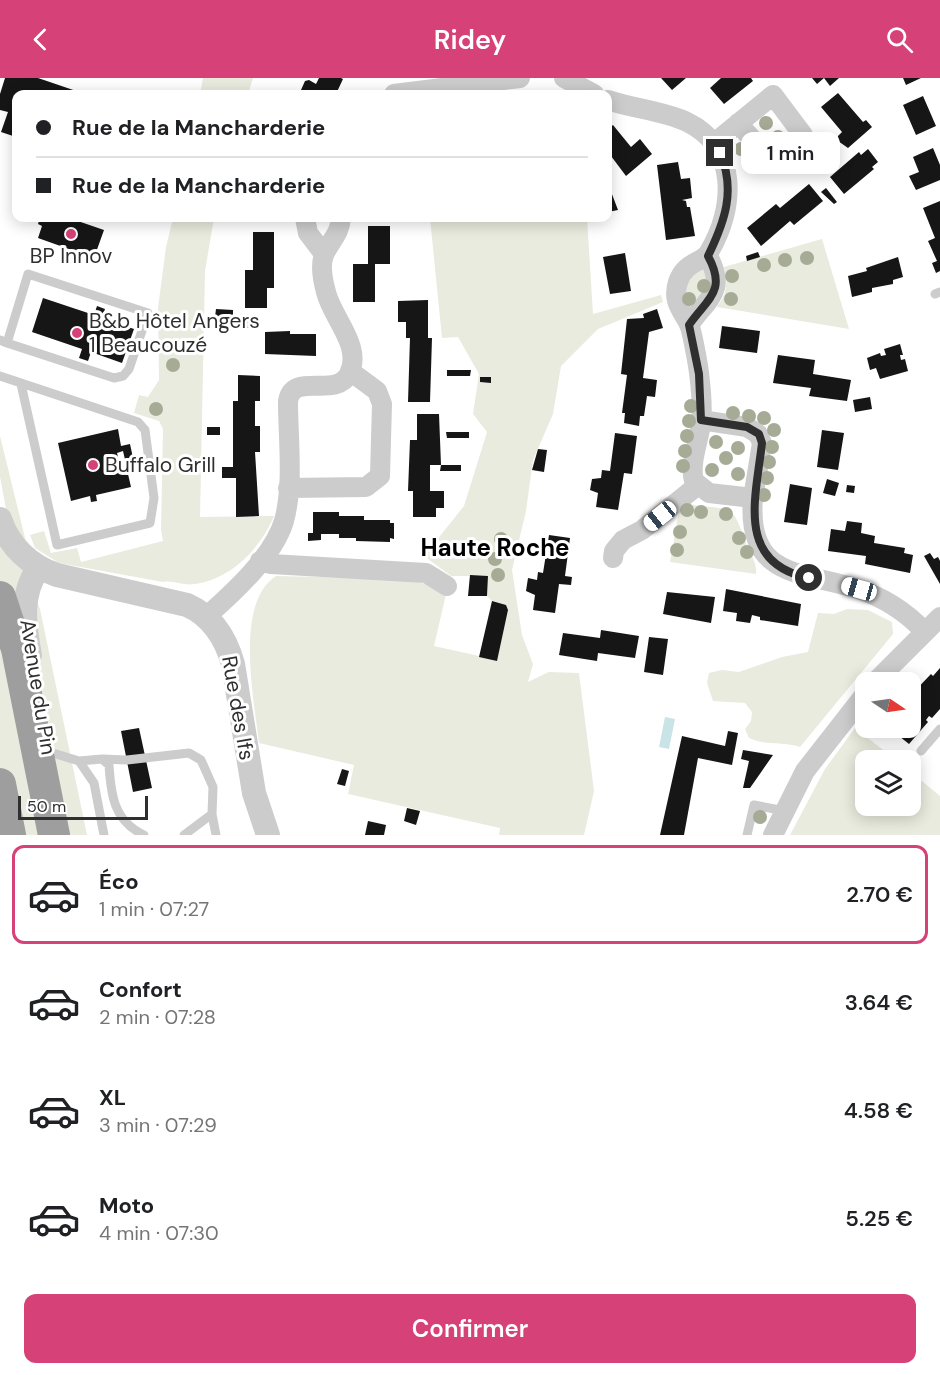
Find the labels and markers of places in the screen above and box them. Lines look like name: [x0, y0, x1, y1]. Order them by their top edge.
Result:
marker: BP Innov: [64, 227, 78, 241]
place label: BP Innov: [30, 242, 112, 270]
place label: B&b Hôtel Angers 1 Beaucouzé: [89, 307, 260, 359]
marker: B&b Hôtel Angers 1 Beaucouzé: [70, 326, 84, 340]
place label: Buffalo Grill: [105, 451, 216, 479]
marker: Buffalo Grill: [86, 458, 100, 472]

